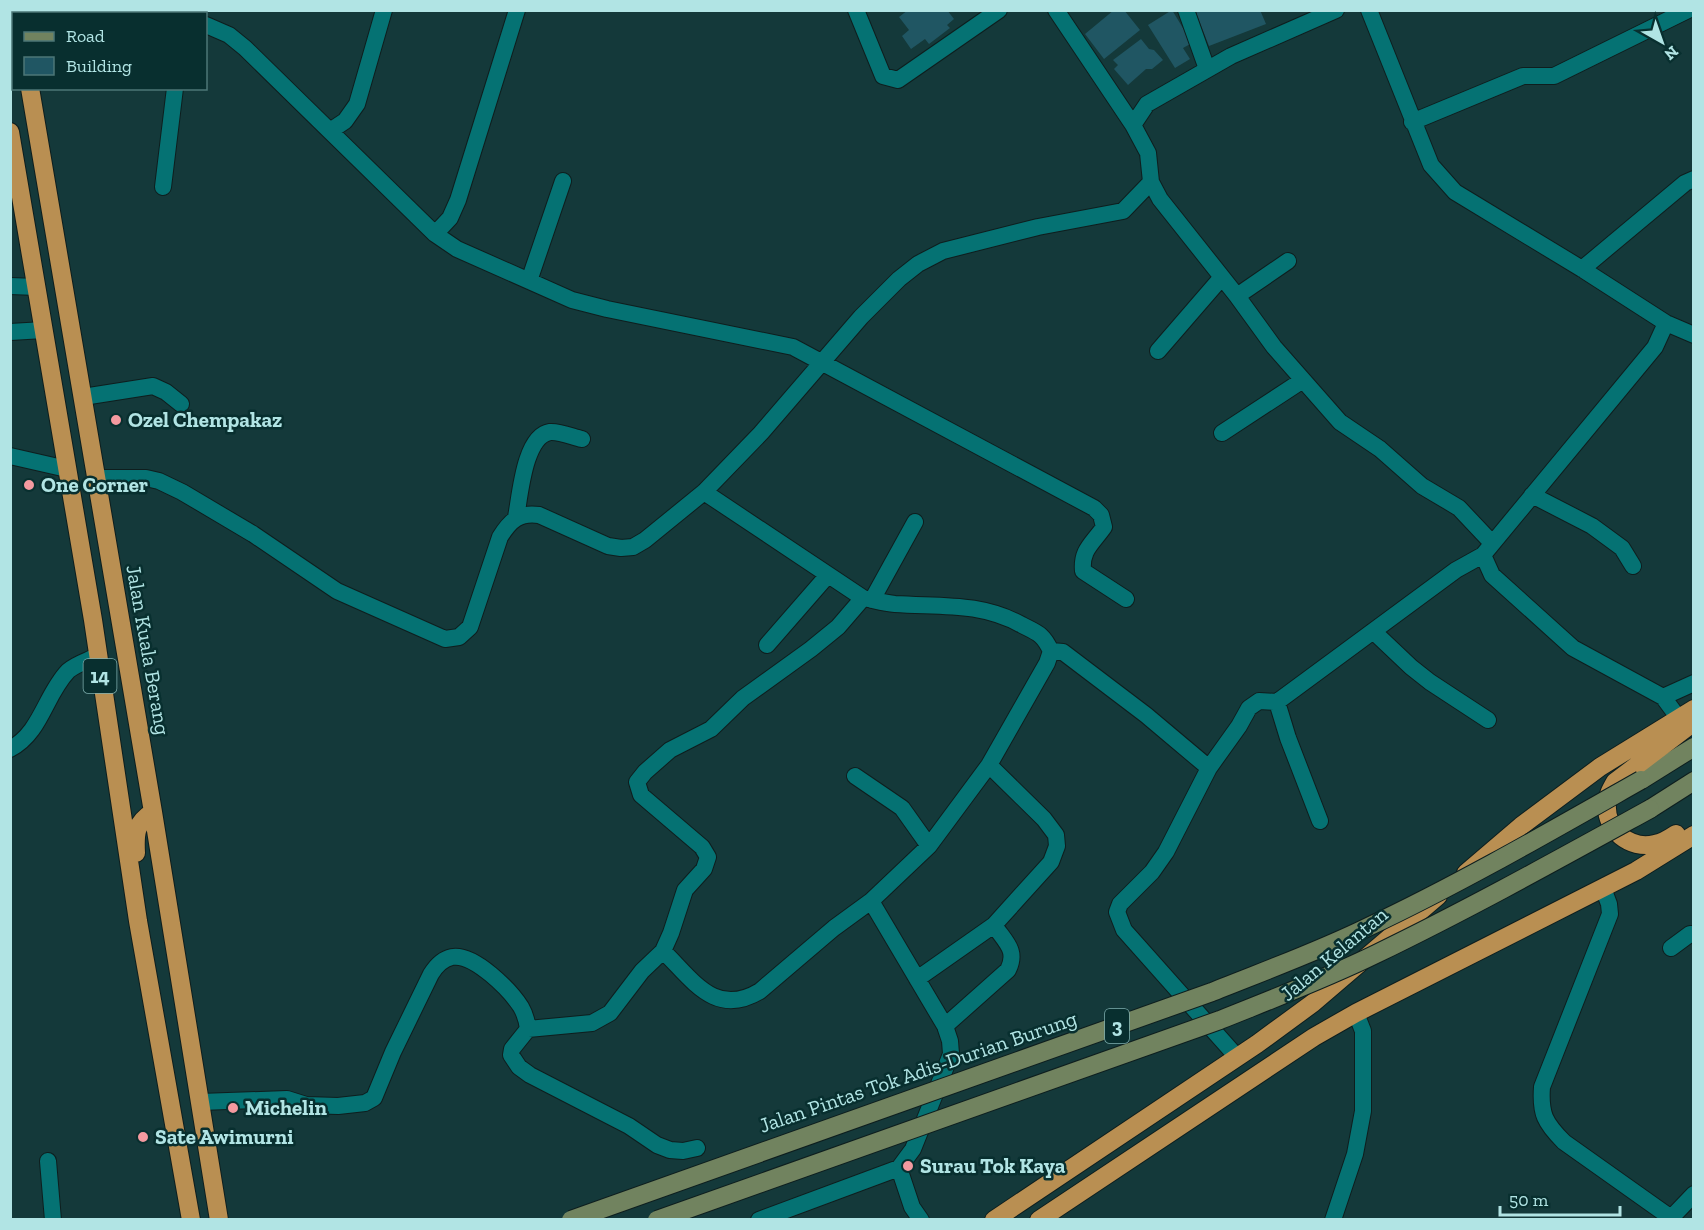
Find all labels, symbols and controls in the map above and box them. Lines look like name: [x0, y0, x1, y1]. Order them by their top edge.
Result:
legend: [12, 12, 207, 90]
north arrow: [1632, 12, 1692, 72]
text: Road: [66, 25, 105, 47]
text: N: [1661, 42, 1682, 64]
text: Building: [66, 55, 132, 77]
place label: Ozel Chempakaz: [128, 407, 282, 432]
marker: Ozel Chempakaz: [109, 413, 123, 427]
place label: One Corner: [41, 472, 148, 497]
marker: One Corner: [22, 478, 36, 492]
street label: Jalan Kuala Berang: [121, 563, 176, 737]
road number: 14: [84, 659, 116, 693]
street label: Jalan Kelantan: [1275, 902, 1392, 1006]
street label: Jalan Pintas Tok Adis-Durian Burung: [756, 1005, 1080, 1138]
road number: 3: [1105, 1009, 1129, 1043]
place label: Michelin: [245, 1095, 328, 1120]
marker: Michelin: [226, 1101, 240, 1115]
place label: Sate Awimurni: [155, 1124, 294, 1149]
marker: Sate Awimurni: [136, 1130, 150, 1144]
place label: Surau Tok Kaya: [920, 1153, 1066, 1178]
marker: Surau Tok Kaya: [901, 1159, 915, 1173]
scale bar: [1500, 1179, 1620, 1217]
text: 50 m: [1509, 1189, 1549, 1211]

